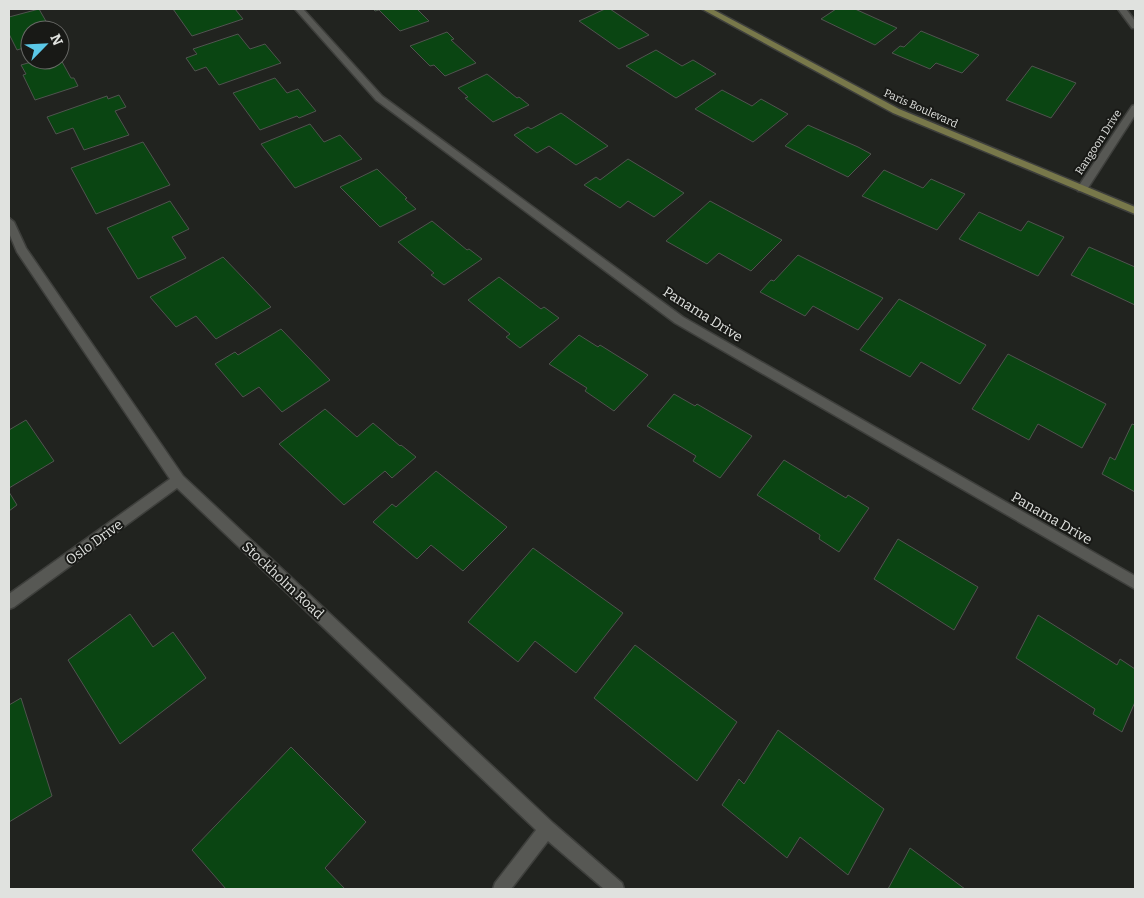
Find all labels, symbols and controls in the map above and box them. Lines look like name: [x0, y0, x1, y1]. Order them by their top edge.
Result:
north arrow: [20, 20, 70, 70]
text: N: [46, 32, 66, 48]
street label: Paris Boulevard: [882, 86, 960, 131]
street label: Rangoon Drive: [1073, 107, 1124, 177]
street label: Panama Drive: [660, 283, 746, 346]
street label: Panama Drive: [1008, 488, 1095, 548]
street label: Oslo Drive: [62, 516, 126, 569]
street label: Stockholm Road: [238, 538, 327, 623]

